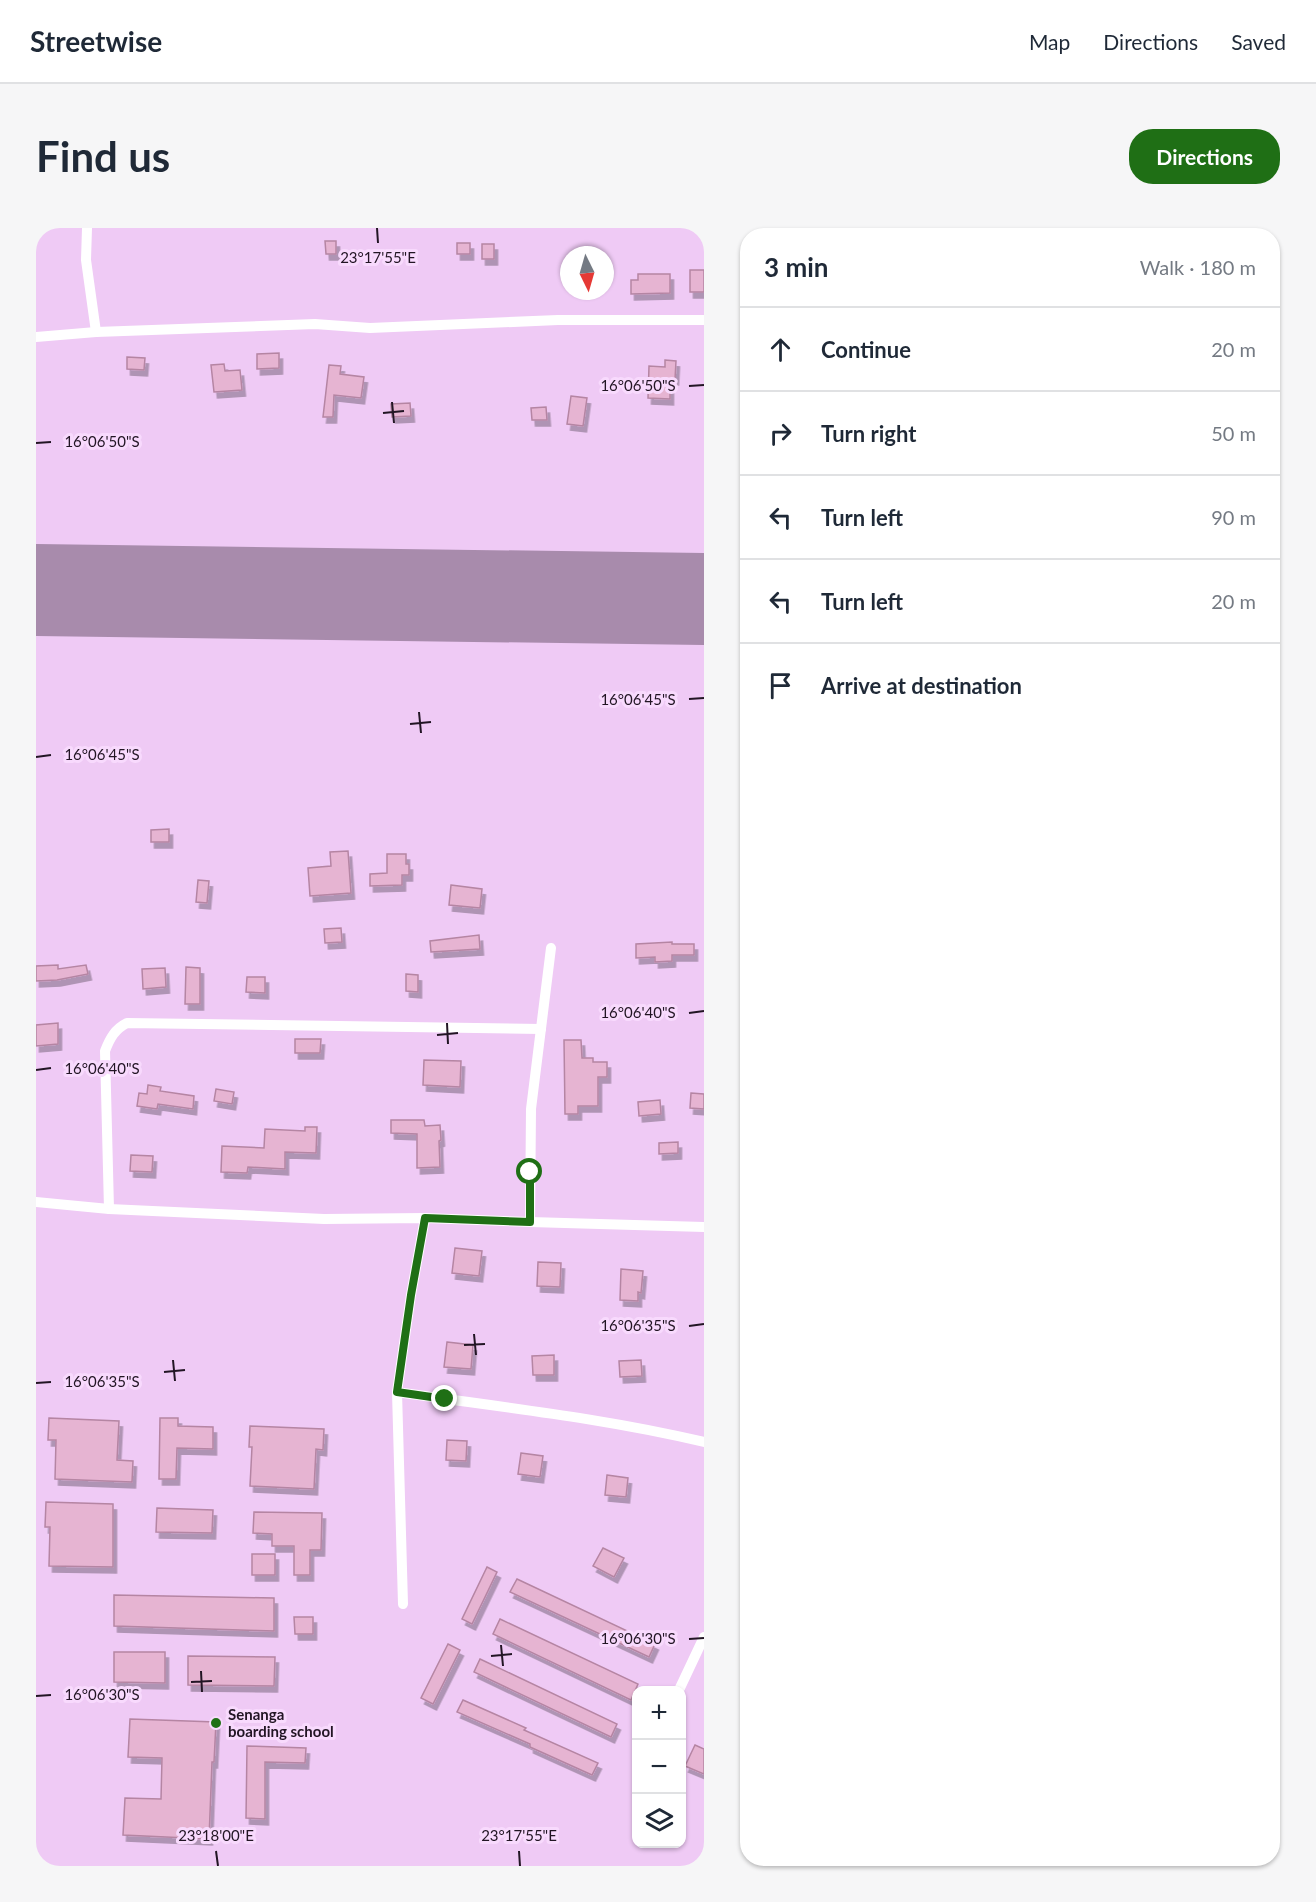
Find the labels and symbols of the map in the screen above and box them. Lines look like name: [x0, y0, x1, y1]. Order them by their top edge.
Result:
north arrow: [560, 246, 614, 300]
text: 23°17'55"E: [340, 248, 416, 266]
text: 16°06'50"S: [600, 376, 676, 394]
text: 16°06'50"S: [64, 432, 140, 450]
text: 16°06'45"S: [600, 690, 676, 708]
text: 16°06'45"S: [64, 745, 140, 763]
text: 16°06'40"S: [600, 1003, 676, 1021]
text: 16°06'40"S: [64, 1059, 140, 1077]
route start: [516, 1158, 542, 1184]
text: 16°06'35"S: [600, 1316, 676, 1334]
text: 16°06'35"S: [64, 1372, 140, 1390]
route end: [431, 1385, 457, 1411]
text: 16°06'30"S: [600, 1629, 676, 1647]
text: 16°06'30"S: [64, 1685, 140, 1703]
place label: Senanga boarding school: [228, 1705, 334, 1740]
marker: Senanga boarding school: [209, 1716, 223, 1730]
text: 23°18'00"E: [178, 1826, 254, 1844]
text: 23°17'55"E: [481, 1826, 557, 1844]

